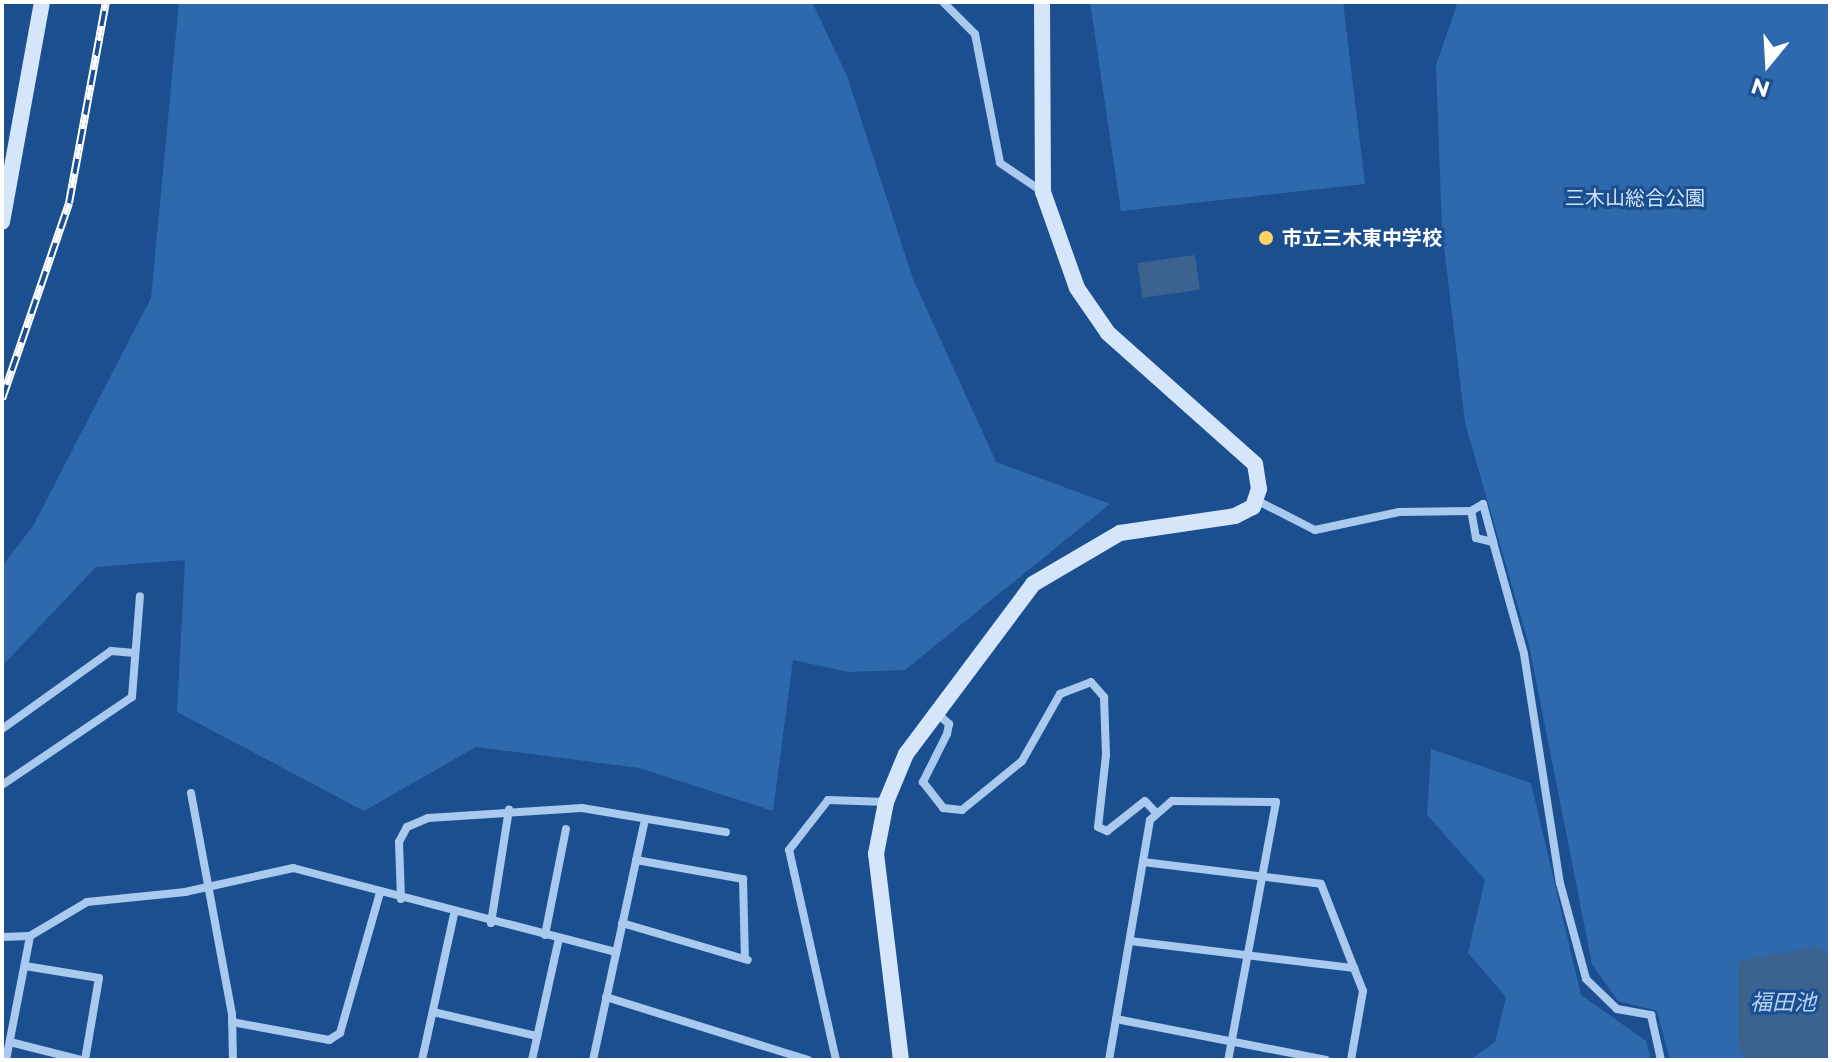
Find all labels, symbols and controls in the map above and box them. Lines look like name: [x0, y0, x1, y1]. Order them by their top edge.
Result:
north arrow: [1728, 24, 1808, 104]
text: N: [1748, 72, 1773, 103]
park label: 三木山総合公園: [1565, 186, 1705, 210]
place label: 市立三木東中学校: [1282, 226, 1442, 250]
marker: 市立三木東中学校: [1257, 229, 1275, 247]
water label: 福田池: [1750, 990, 1816, 1016]

